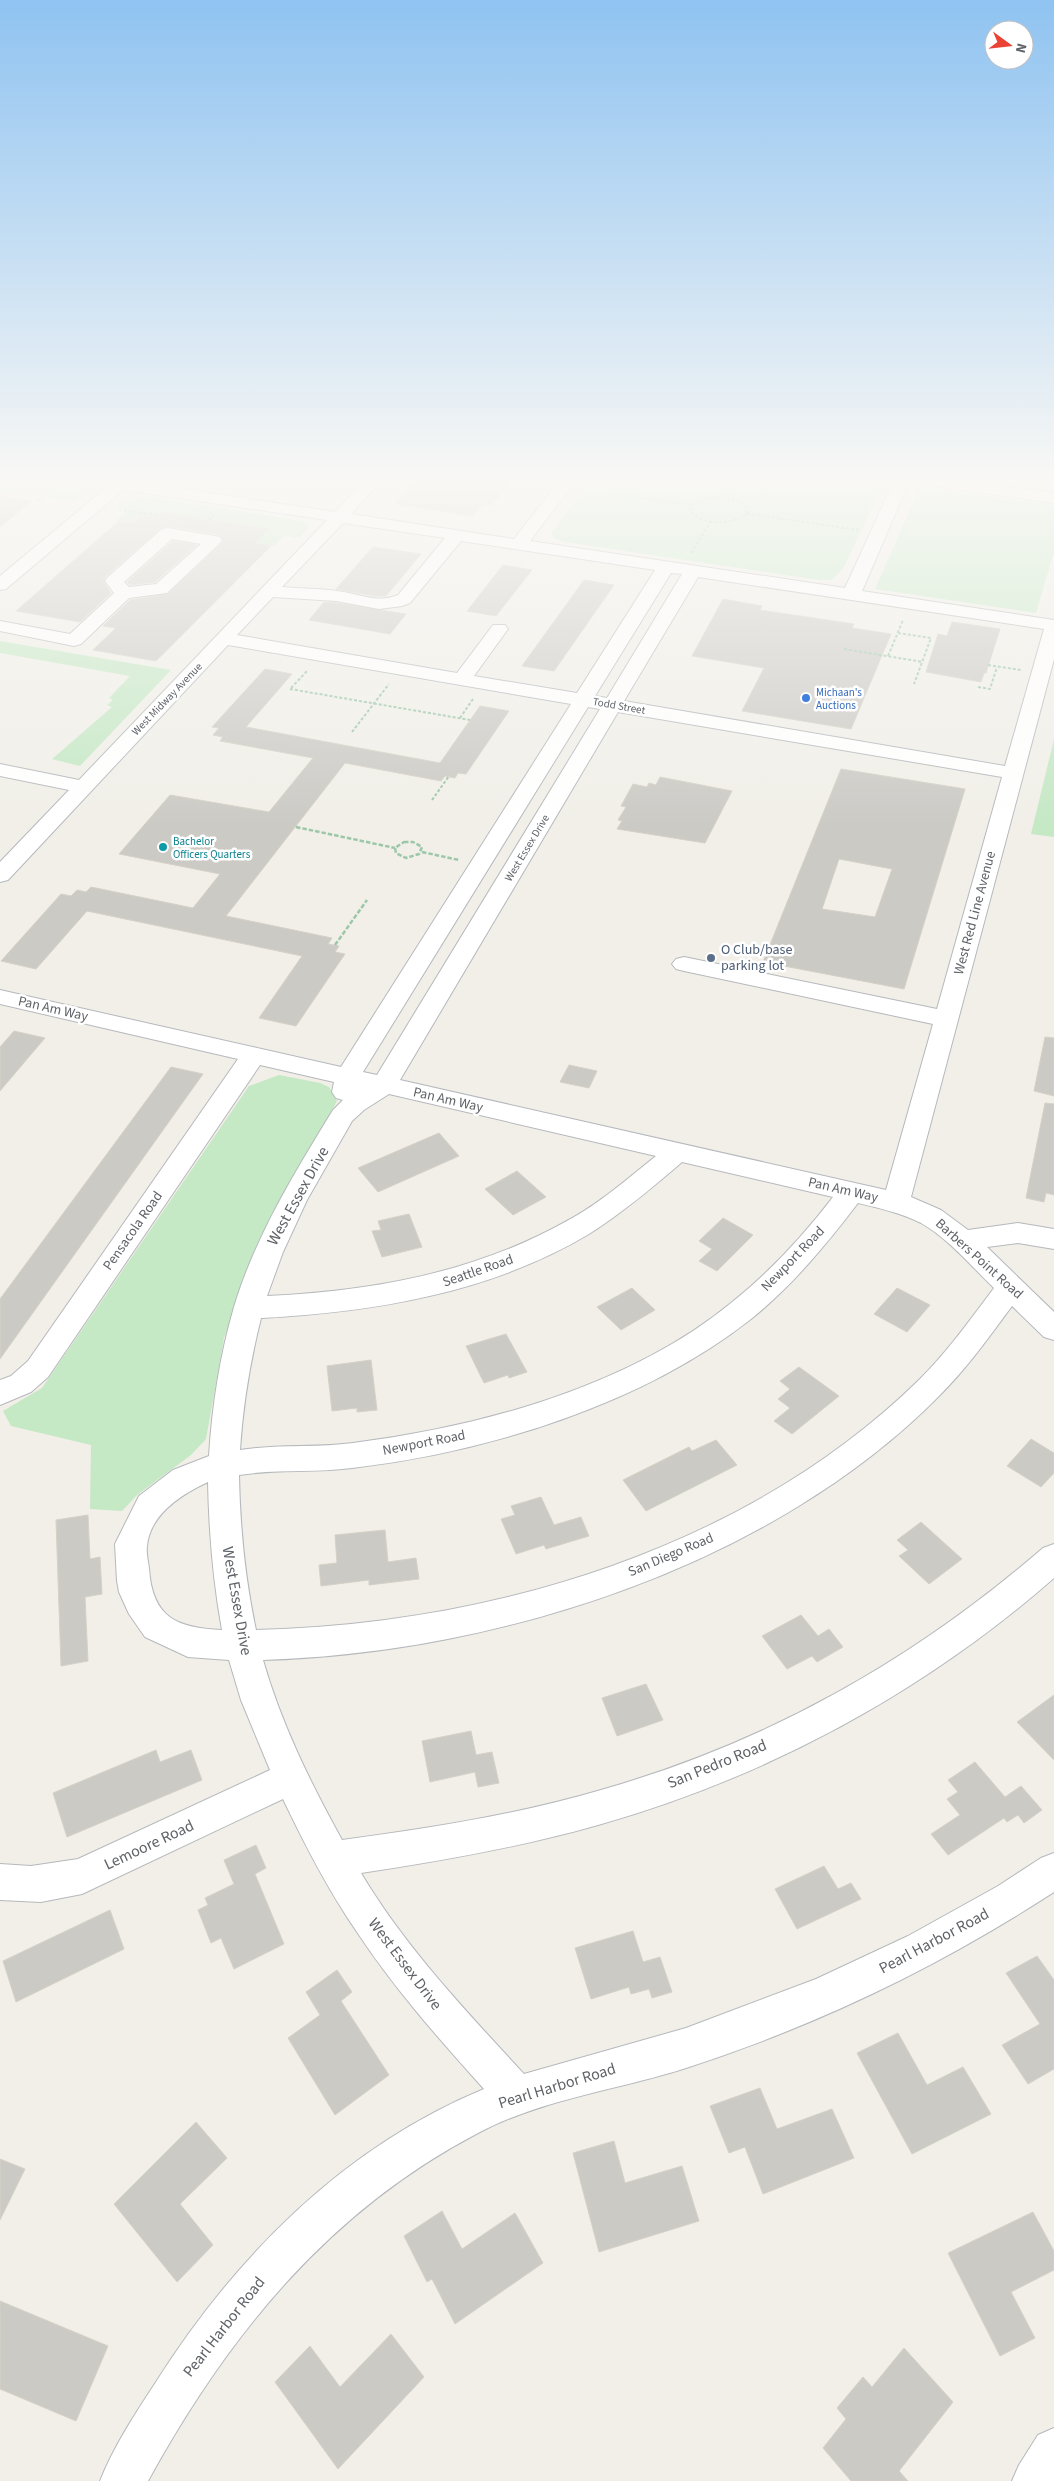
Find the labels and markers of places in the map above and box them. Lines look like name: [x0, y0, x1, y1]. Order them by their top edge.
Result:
place label: Michaan's Auctions: [816, 685, 862, 713]
marker: Michaan's Auctions: [800, 692, 812, 704]
place label: Bachelor Officers Quarters: [173, 834, 251, 862]
marker: Bachelor Officers Quarters: [157, 841, 169, 853]
place label: O Club/base parking lot: [721, 940, 792, 976]
marker: O Club/base parking lot: [705, 952, 717, 964]

